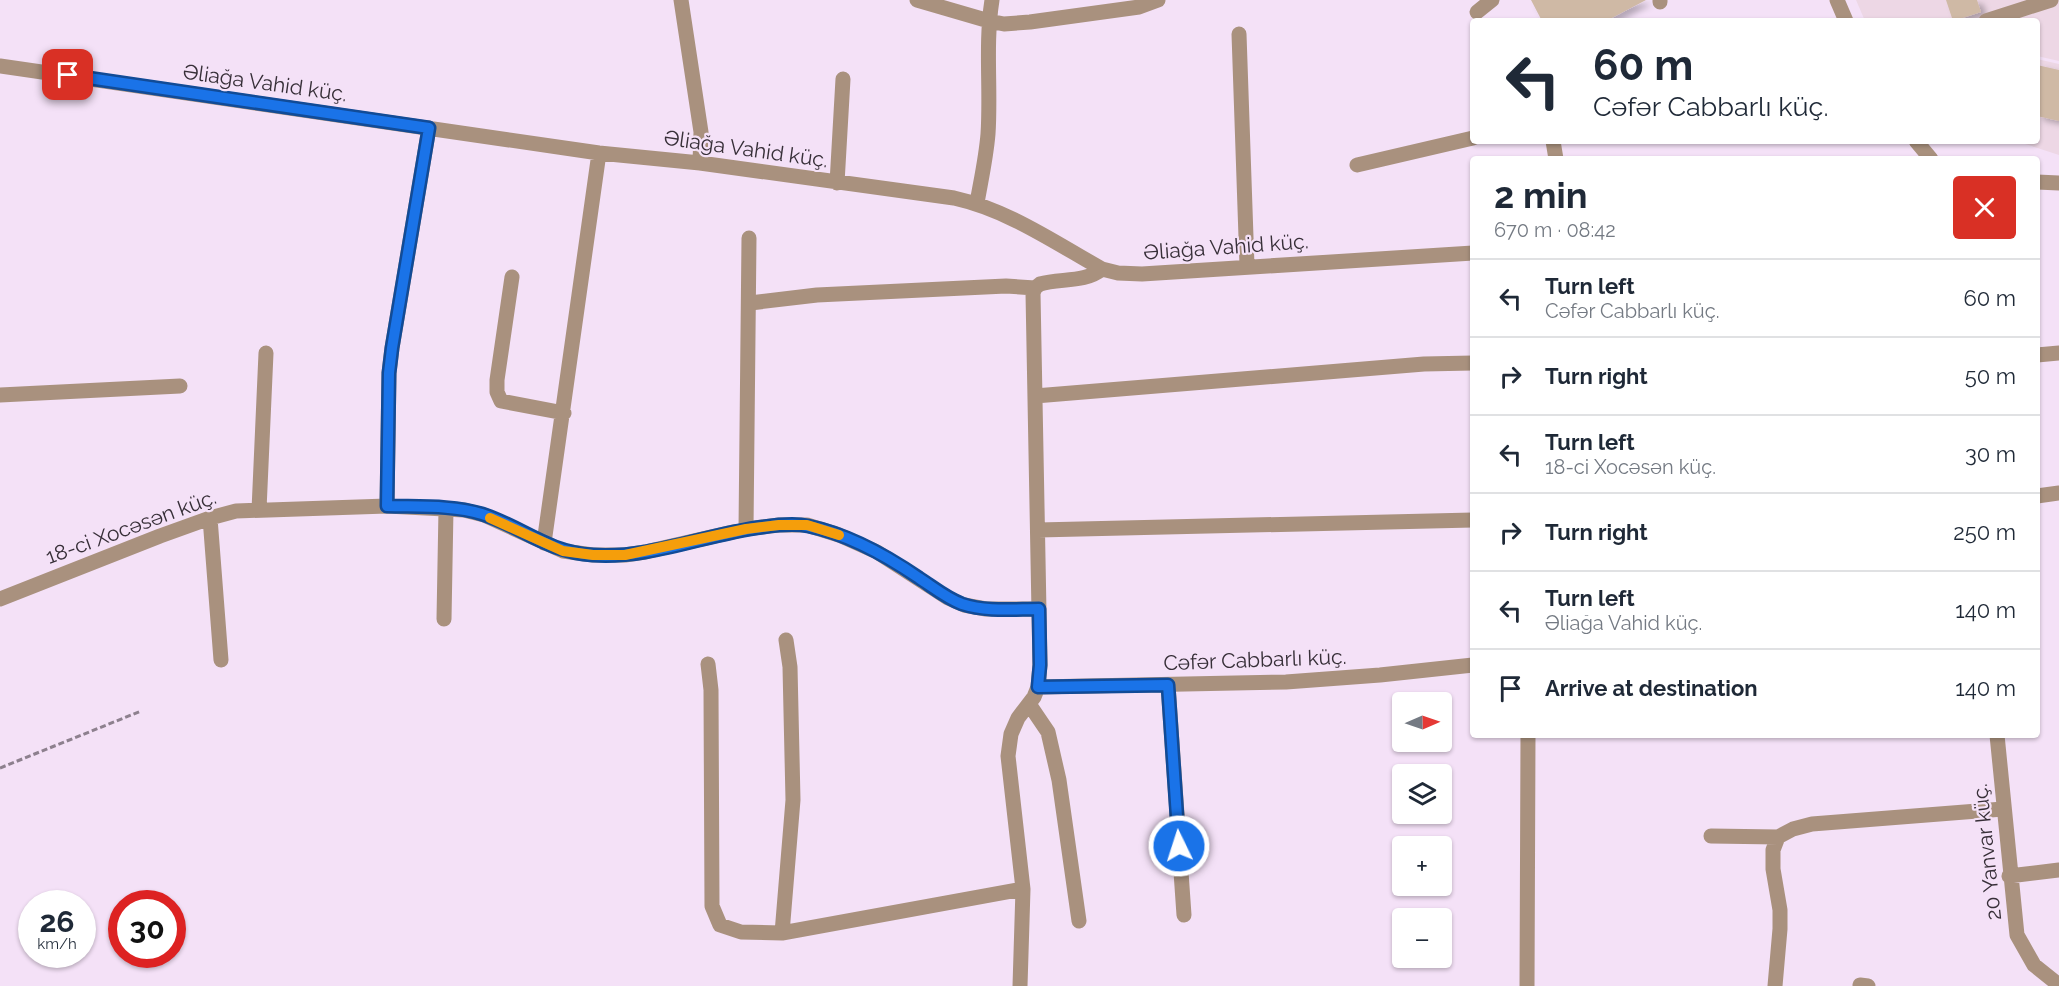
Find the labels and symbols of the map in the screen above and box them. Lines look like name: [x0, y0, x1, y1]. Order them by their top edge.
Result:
pin: [42, 49, 93, 100]
street label: Əliağa Vahid küç.: [182, 59, 349, 106]
street label: Əliağa Vahid küç.: [663, 125, 830, 172]
street label: Əliağa Vahid küç.: [1143, 228, 1309, 265]
street label: 18-ci Xocəsən küç.: [42, 484, 219, 569]
street label: Cəfər Cabbarlı küç.: [1163, 644, 1347, 675]
north arrow: [1392, 692, 1452, 752]
street label: 20 Yanvar küç.: [1967, 782, 2006, 922]
position arrow: [1147, 814, 1211, 878]
speed limit sign: 30: [108, 890, 186, 968]

